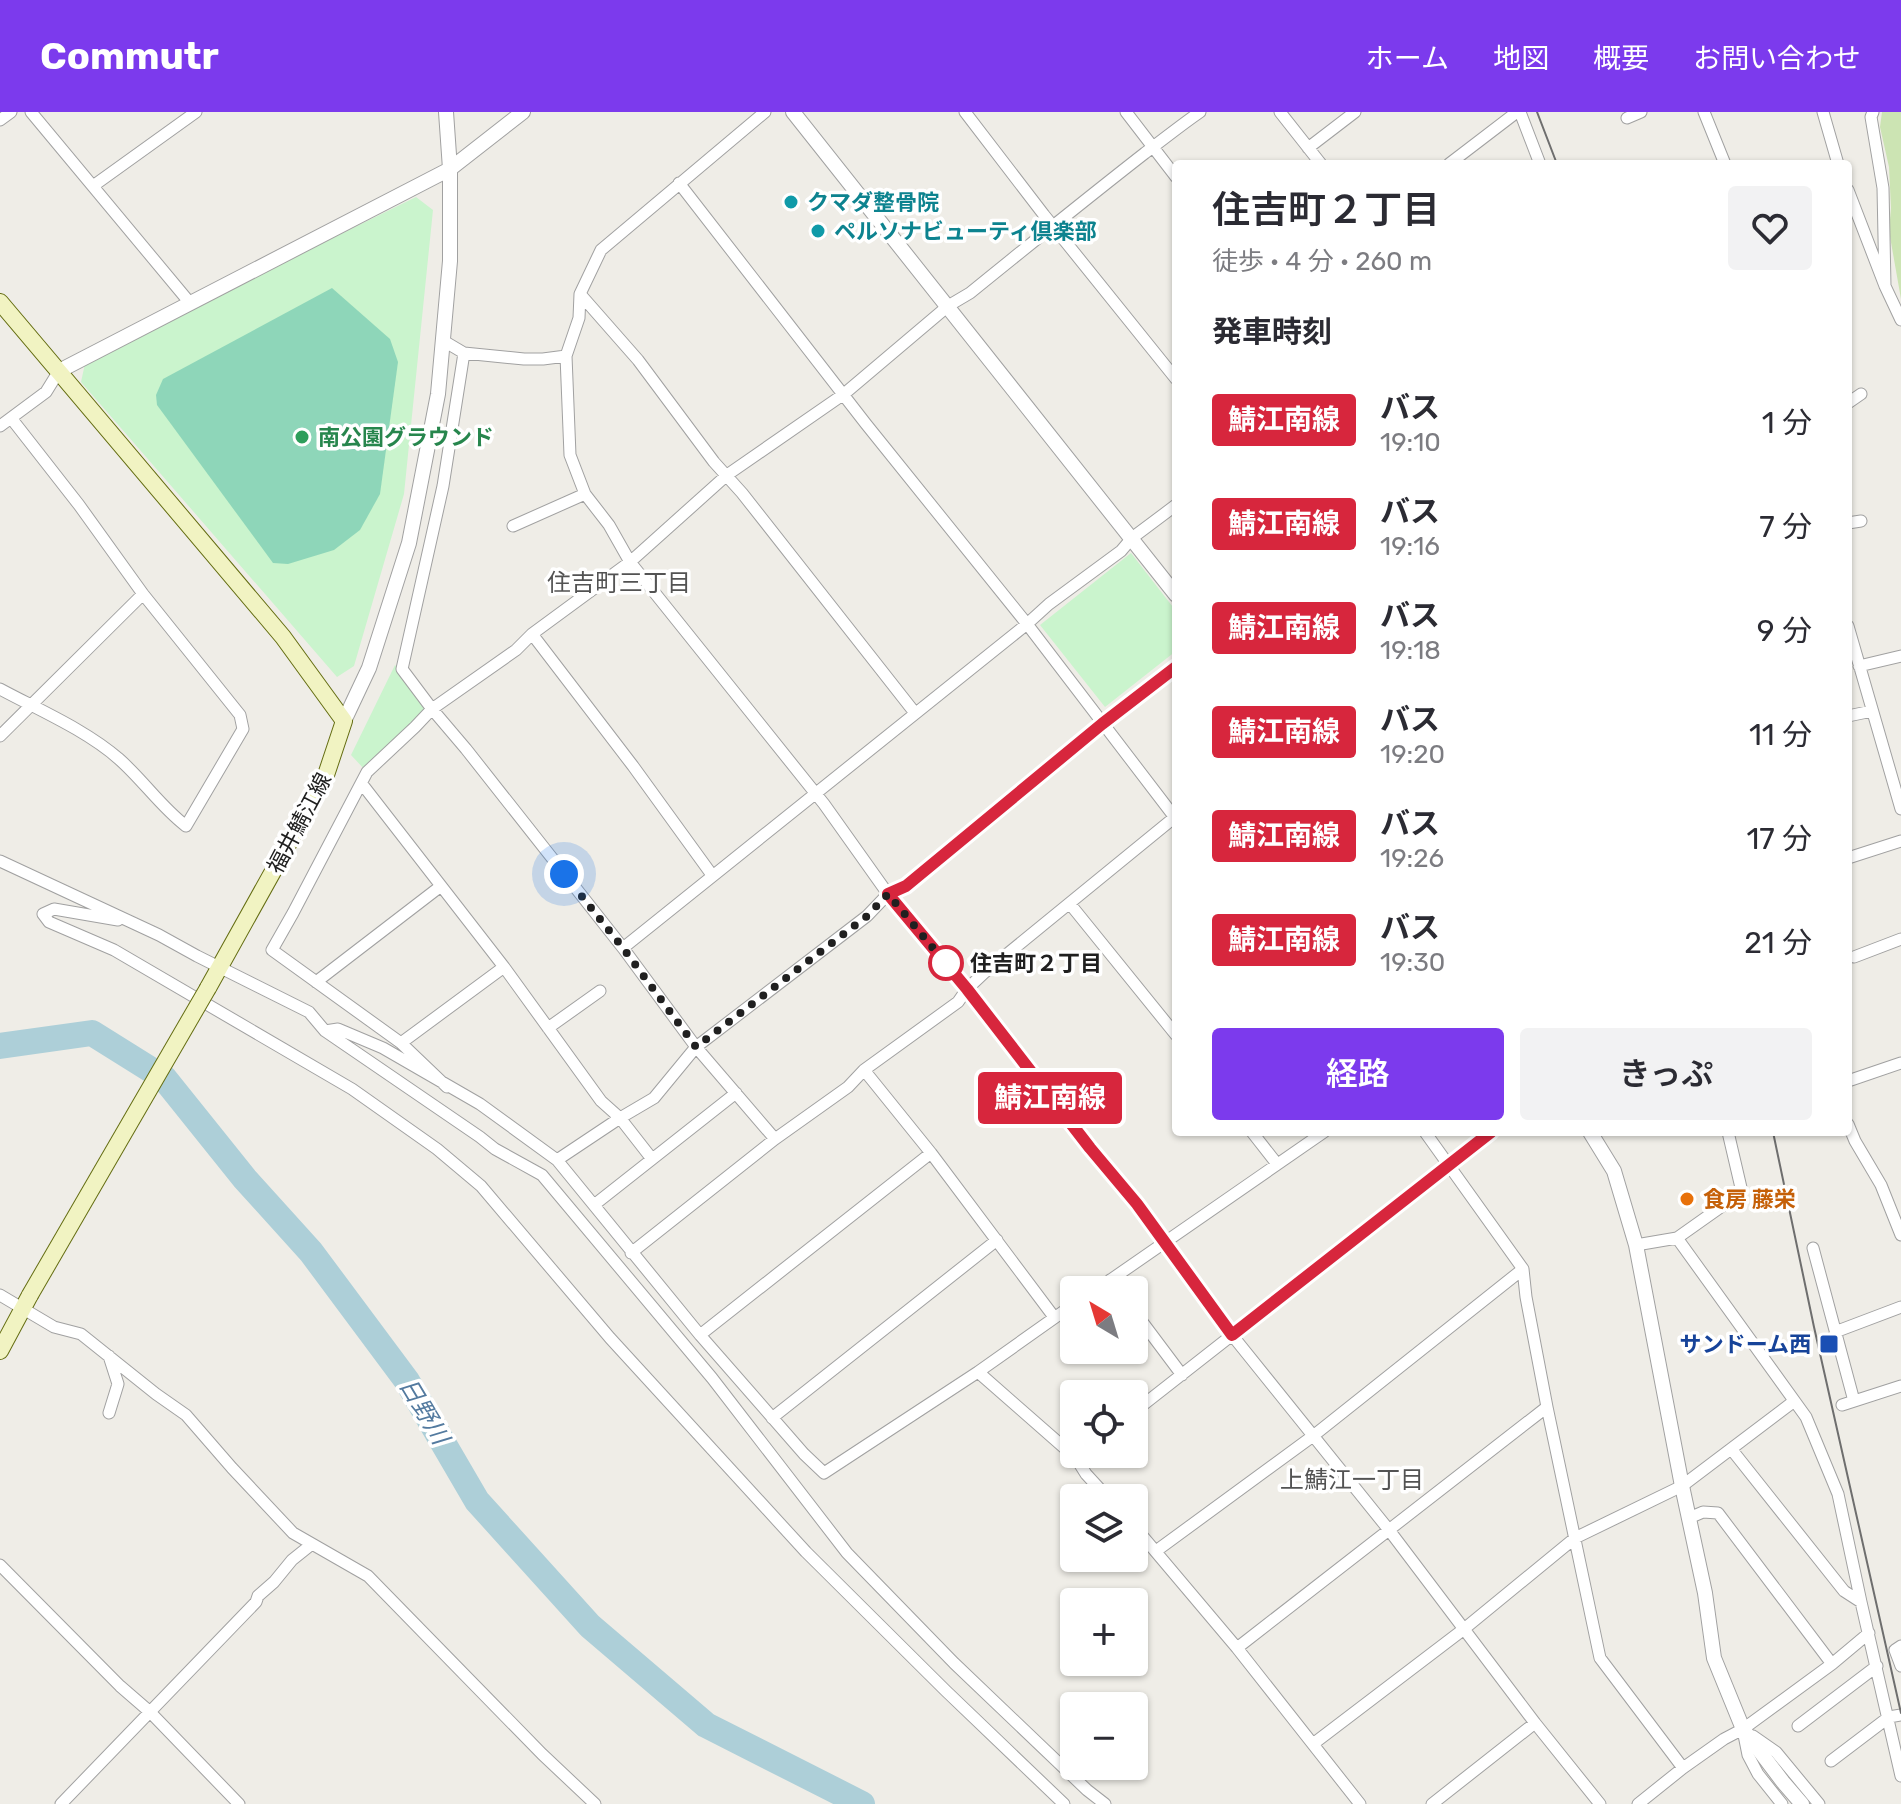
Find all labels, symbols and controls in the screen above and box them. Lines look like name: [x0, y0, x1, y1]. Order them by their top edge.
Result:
text: Commutr: [40, 33, 219, 79]
text: ホーム: [1366, 42, 1449, 75]
text: 地図: [1493, 42, 1549, 75]
text: 概要: [1593, 42, 1649, 75]
text: お問い合わせ: [1693, 42, 1861, 75]
button: heart: [1728, 186, 1812, 270]
text: 住吉町２丁目: [1212, 187, 1440, 233]
place label: クマダ整骨院: [807, 189, 939, 216]
marker: クマダ整骨院: [782, 193, 800, 211]
place label: ペルソナビューティ倶楽部: [834, 218, 1097, 245]
marker: ペルソナビューティ倶楽部: [809, 222, 827, 240]
text: 徒歩 · 4 分 · 260 m: [1212, 246, 1432, 277]
text: 発車時刻: [1212, 314, 1332, 350]
text: バス: [1380, 390, 1440, 426]
text: 鯖江南線: [1228, 403, 1340, 436]
text: 1 分: [1762, 405, 1812, 441]
place label: 南公園グラウンド: [318, 424, 494, 451]
text: 19:10: [1380, 427, 1441, 458]
marker: 南公園グラウンド: [293, 428, 311, 446]
text: バス: [1380, 494, 1440, 530]
text: 鯖江南線: [1228, 507, 1340, 540]
text: 7 分: [1759, 509, 1812, 545]
text: 19:16: [1380, 531, 1440, 562]
district label: 住吉町三丁目: [547, 569, 691, 597]
text: バス: [1380, 598, 1440, 634]
text: 鯖江南線: [1228, 611, 1340, 644]
text: 9 分: [1757, 613, 1812, 649]
text: 19:18: [1380, 635, 1441, 666]
text: バス: [1380, 702, 1440, 738]
text: 鯖江南線: [1228, 715, 1340, 748]
text: 11 分: [1749, 717, 1812, 753]
text: 19:20: [1380, 739, 1445, 770]
street label: 福井鯖江線: [262, 768, 337, 878]
text: バス: [1380, 806, 1440, 842]
text: 鯖江南線: [1228, 819, 1340, 852]
text: 17 分: [1746, 821, 1812, 857]
text: 19:26: [1380, 843, 1444, 874]
your location: [544, 854, 584, 894]
text: バス: [1380, 910, 1440, 946]
text: 鯖江南線: [1228, 923, 1340, 956]
text: 21 分: [1744, 925, 1812, 961]
marker: 住吉町２丁目: [929, 946, 963, 980]
text: 19:30: [1380, 947, 1445, 978]
place label: 住吉町２丁目: [970, 950, 1102, 977]
button: 経路: [1212, 1028, 1504, 1120]
button: きっぷ: [1520, 1028, 1812, 1120]
line badge: 鯖江南線: [994, 1072, 1106, 1124]
text: 鯖江南線: [994, 1081, 1106, 1114]
place label: 食房 藤栄: [1703, 1186, 1796, 1213]
marker: 食房 藤栄: [1678, 1190, 1696, 1208]
north arrow: [1060, 1276, 1148, 1364]
map controls: [1060, 1276, 1148, 1780]
place label: サンドーム西: [1680, 1331, 1811, 1358]
marker: サンドーム西: [1818, 1333, 1840, 1355]
water label: 日野川: [393, 1373, 456, 1452]
button: locate: [1060, 1380, 1148, 1468]
district label: 上鯖江一丁目: [1280, 1466, 1424, 1494]
button: layers: [1060, 1484, 1148, 1572]
button: +: [1060, 1588, 1148, 1676]
button: −: [1060, 1692, 1148, 1780]

